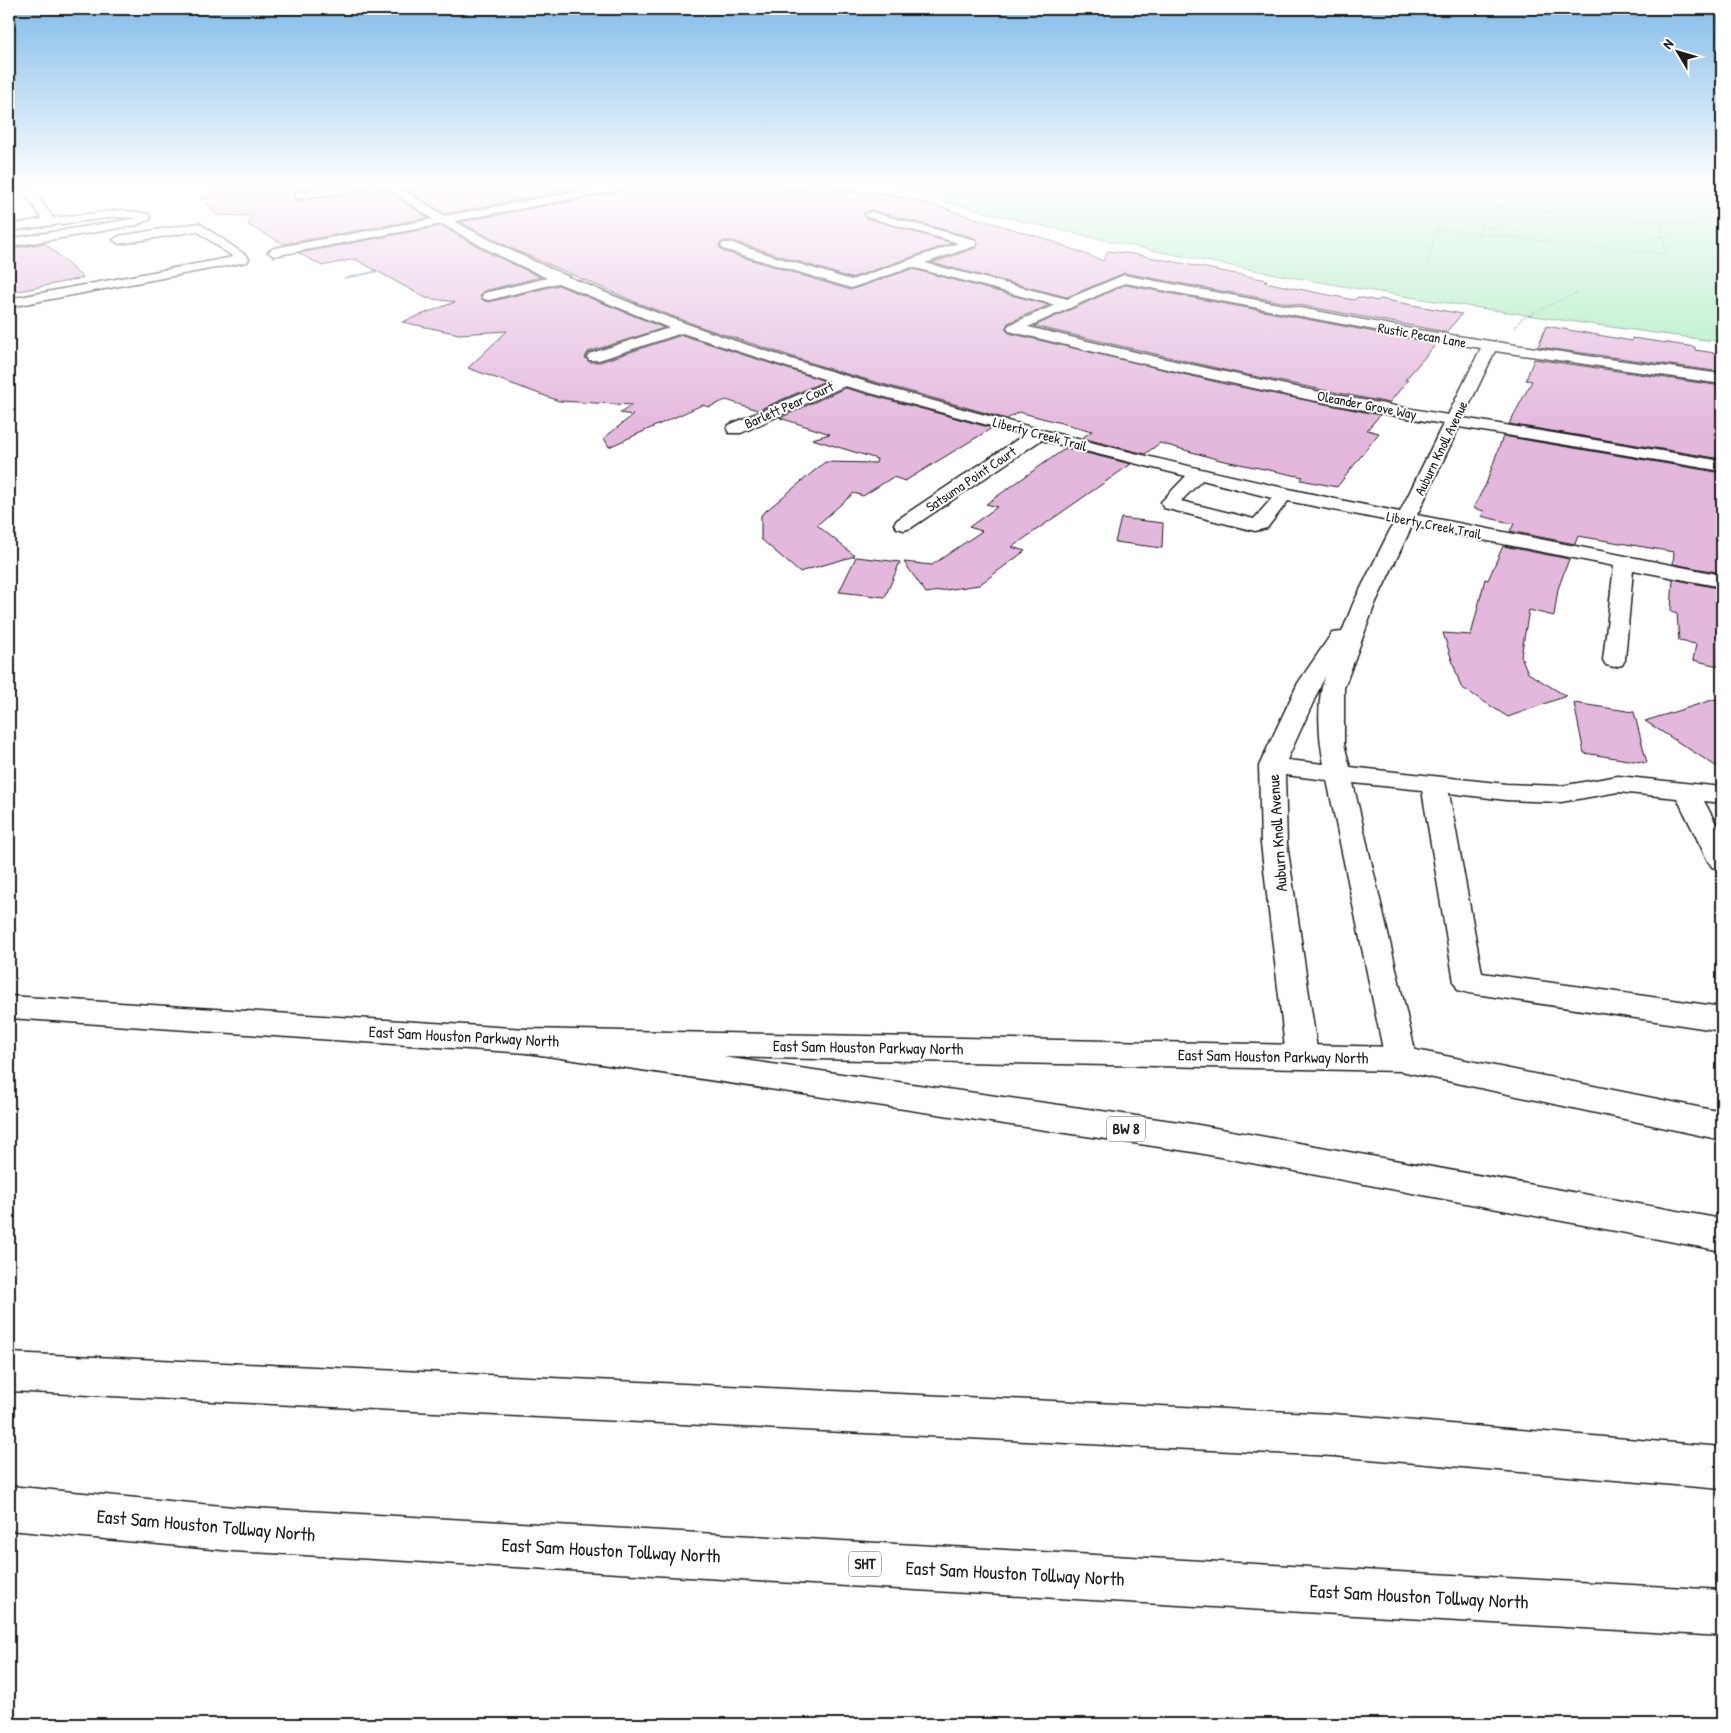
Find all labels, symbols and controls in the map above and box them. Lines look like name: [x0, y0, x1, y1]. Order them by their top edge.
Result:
north arrow: [1654, 28, 1704, 78]
text: N: [1658, 34, 1677, 52]
street label: Rustic Pecan Lane: [1376, 317, 1468, 352]
street label: Barlett Pear Court: [741, 376, 837, 433]
street label: Oleander Grove Way: [1316, 386, 1418, 424]
street label: Auburn Knoll Avenue: [1409, 397, 1472, 498]
street label: Liberty Creek Trail: [991, 412, 1089, 456]
street label: Satsuma Point Court: [922, 441, 1020, 516]
street label: Liberty Creek Trail: [1385, 506, 1484, 544]
street label: Auburn Knoll Avenue: [1262, 773, 1292, 892]
street label: East Sam Houston Parkway North: [368, 1020, 560, 1052]
street label: East Sam Houston Parkway North: [773, 1034, 964, 1060]
street label: East Sam Houston Parkway North: [1178, 1043, 1369, 1069]
road number: BW 8: [1107, 1116, 1145, 1142]
street label: East Sam Houston Tollway North: [96, 1502, 316, 1548]
street label: East Sam Houston Tollway North: [501, 1531, 721, 1569]
road number: SHT: [849, 1552, 881, 1576]
street label: East Sam Houston Tollway North: [905, 1554, 1125, 1592]
street label: East Sam Houston Tollway North: [1309, 1577, 1529, 1615]

